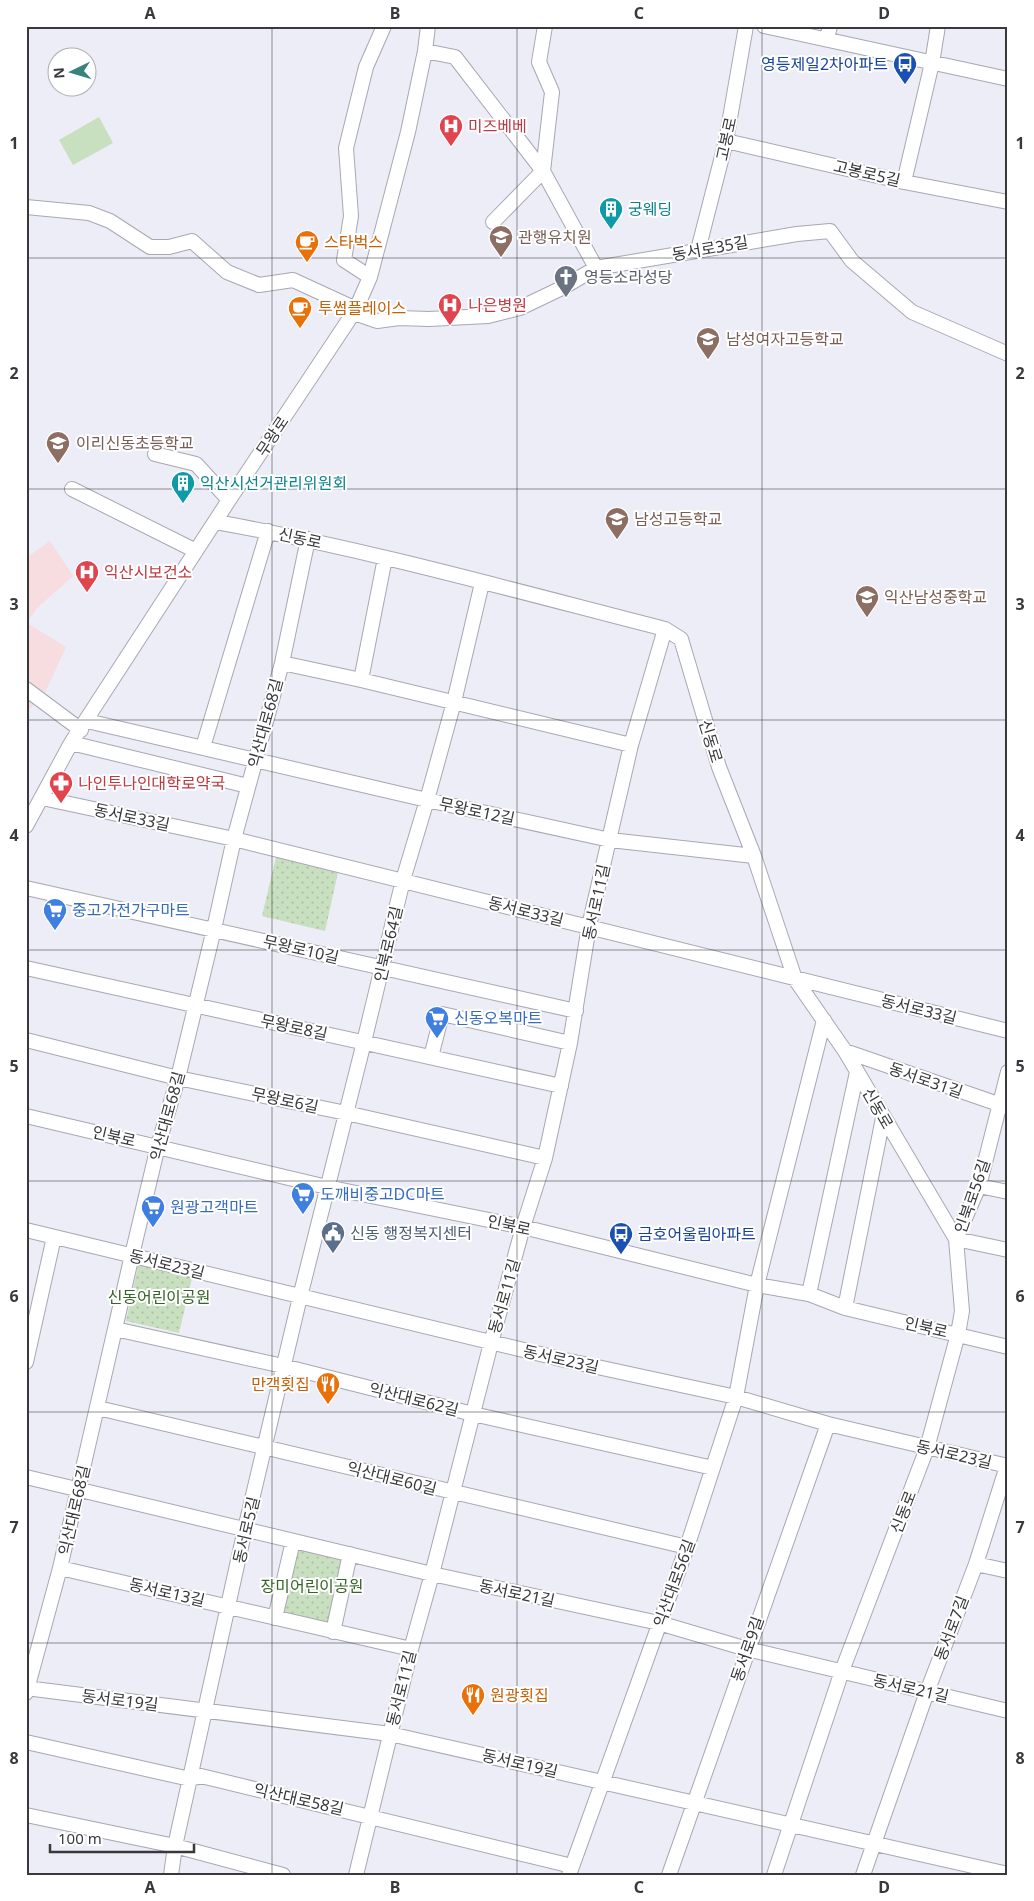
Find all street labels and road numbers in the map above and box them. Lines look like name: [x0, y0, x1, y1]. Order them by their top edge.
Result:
street label: 고봉로: [711, 115, 741, 163]
street label: 고봉로5길: [831, 155, 903, 191]
street label: 동서로35길: [670, 230, 750, 266]
street label: 무왕로: [251, 411, 294, 460]
street label: 신동로: [276, 523, 324, 553]
street label: 익산대로68길: [242, 676, 288, 770]
street label: 신동로: [694, 717, 728, 766]
street label: 무왕로12길: [437, 792, 517, 830]
street label: 동서로33길: [92, 798, 172, 836]
street label: 동서로11길: [577, 862, 615, 942]
street label: 동서로33길: [486, 891, 566, 931]
street label: 인북로64길: [369, 904, 407, 984]
street label: 무왕로10길: [261, 930, 341, 968]
street label: 동서로33길: [879, 989, 959, 1029]
street label: 무왕로8길: [258, 1009, 330, 1045]
street label: 동서로31길: [886, 1057, 966, 1103]
street label: 익산대로68길: [144, 1069, 190, 1163]
street label: 무왕로6길: [249, 1082, 321, 1118]
street label: 신동로: [857, 1083, 899, 1133]
street label: 인북로: [90, 1120, 138, 1152]
street label: 인북로56길: [949, 1156, 995, 1236]
street label: 인북로: [485, 1210, 533, 1240]
street label: 동서로23길: [127, 1244, 207, 1284]
street label: 동서로11길: [483, 1256, 525, 1336]
street label: 인북로: [902, 1311, 950, 1343]
street label: 동서로23길: [521, 1340, 601, 1378]
street label: 익산대로62길: [367, 1377, 461, 1421]
street label: 동서로23길: [914, 1435, 994, 1473]
street label: 익산대로60길: [345, 1456, 439, 1500]
street label: 익산대로68길: [53, 1463, 95, 1557]
street label: 신동로: [885, 1487, 921, 1537]
street label: 동서로5길: [228, 1494, 264, 1566]
street label: 익산대로56길: [648, 1536, 700, 1630]
street label: 동서로13길: [127, 1573, 207, 1611]
street label: 동서로21길: [477, 1574, 557, 1612]
street label: 동서로7길: [929, 1592, 973, 1664]
street label: 동서로9길: [726, 1613, 768, 1685]
street label: 동서로11길: [381, 1648, 421, 1728]
street label: 동서로21길: [871, 1669, 951, 1707]
street label: 동서로19길: [80, 1684, 160, 1716]
street label: 동서로19길: [480, 1744, 560, 1782]
street label: 익산대로58길: [252, 1778, 346, 1820]

